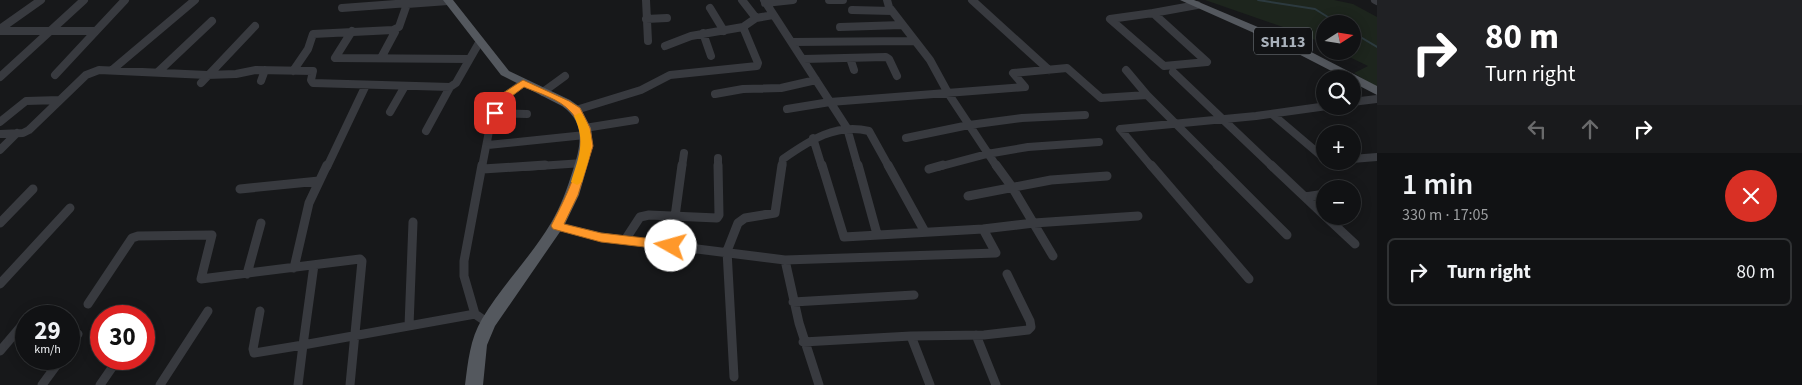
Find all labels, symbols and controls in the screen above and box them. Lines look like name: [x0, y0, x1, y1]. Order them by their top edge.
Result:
text: 80 m: [1485, 12, 1559, 62]
north arrow: [1316, 15, 1361, 60]
map controls: [1316, 15, 1361, 225]
icon: right: [1402, 20, 1467, 85]
road number: SH113: [1254, 27, 1312, 54]
text: Turn right: [1485, 58, 1575, 90]
button: search: [1316, 70, 1361, 115]
pin: [474, 92, 516, 134]
icon: arrive: [481, 99, 509, 127]
icon: left: [1523, 115, 1551, 143]
icon: ahead: [1576, 115, 1604, 143]
icon: right: [1629, 115, 1657, 143]
button: +: [1316, 125, 1361, 170]
text: 1 min: [1402, 163, 1473, 206]
button: close: [1725, 170, 1777, 222]
button: −: [1316, 180, 1361, 225]
text: 330 m · 17:05: [1402, 204, 1489, 226]
position arrow: [644, 219, 696, 271]
icon: right: [1404, 258, 1432, 286]
text: Turn right: [1447, 259, 1531, 286]
text: 80 m: [1737, 259, 1775, 286]
speed limit sign: 30: [90, 305, 155, 370]
text: 29: [34, 313, 61, 349]
text: km/h: [34, 341, 61, 358]

